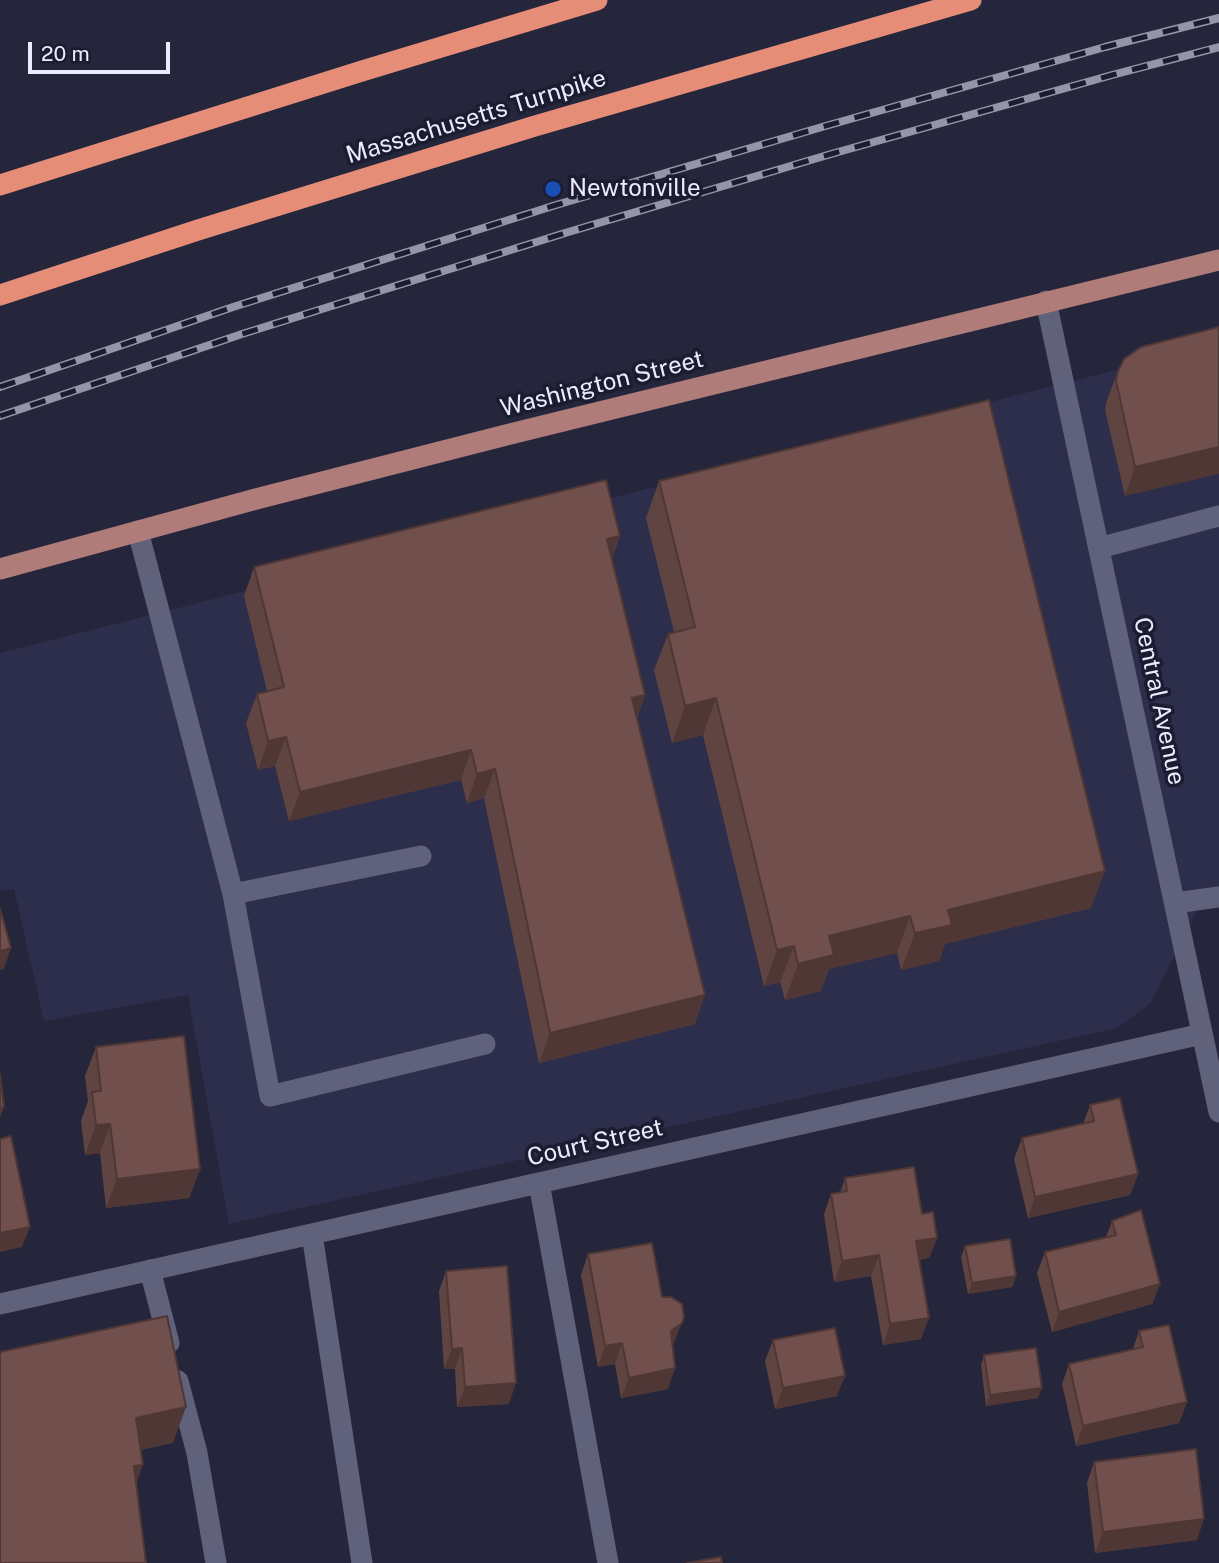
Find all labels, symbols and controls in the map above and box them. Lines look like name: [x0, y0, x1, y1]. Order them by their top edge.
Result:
scale bar: [32, 28, 173, 72]
text: 20 m: [41, 41, 90, 66]
street label: Massachusetts Turnpike: [343, 64, 609, 170]
place label: Newtonville: [569, 175, 701, 203]
marker: Newtonville: [543, 179, 563, 199]
street label: Washington Street: [497, 345, 707, 423]
street label: Central Avenue: [1127, 615, 1191, 787]
street label: Court Street: [524, 1113, 666, 1173]

